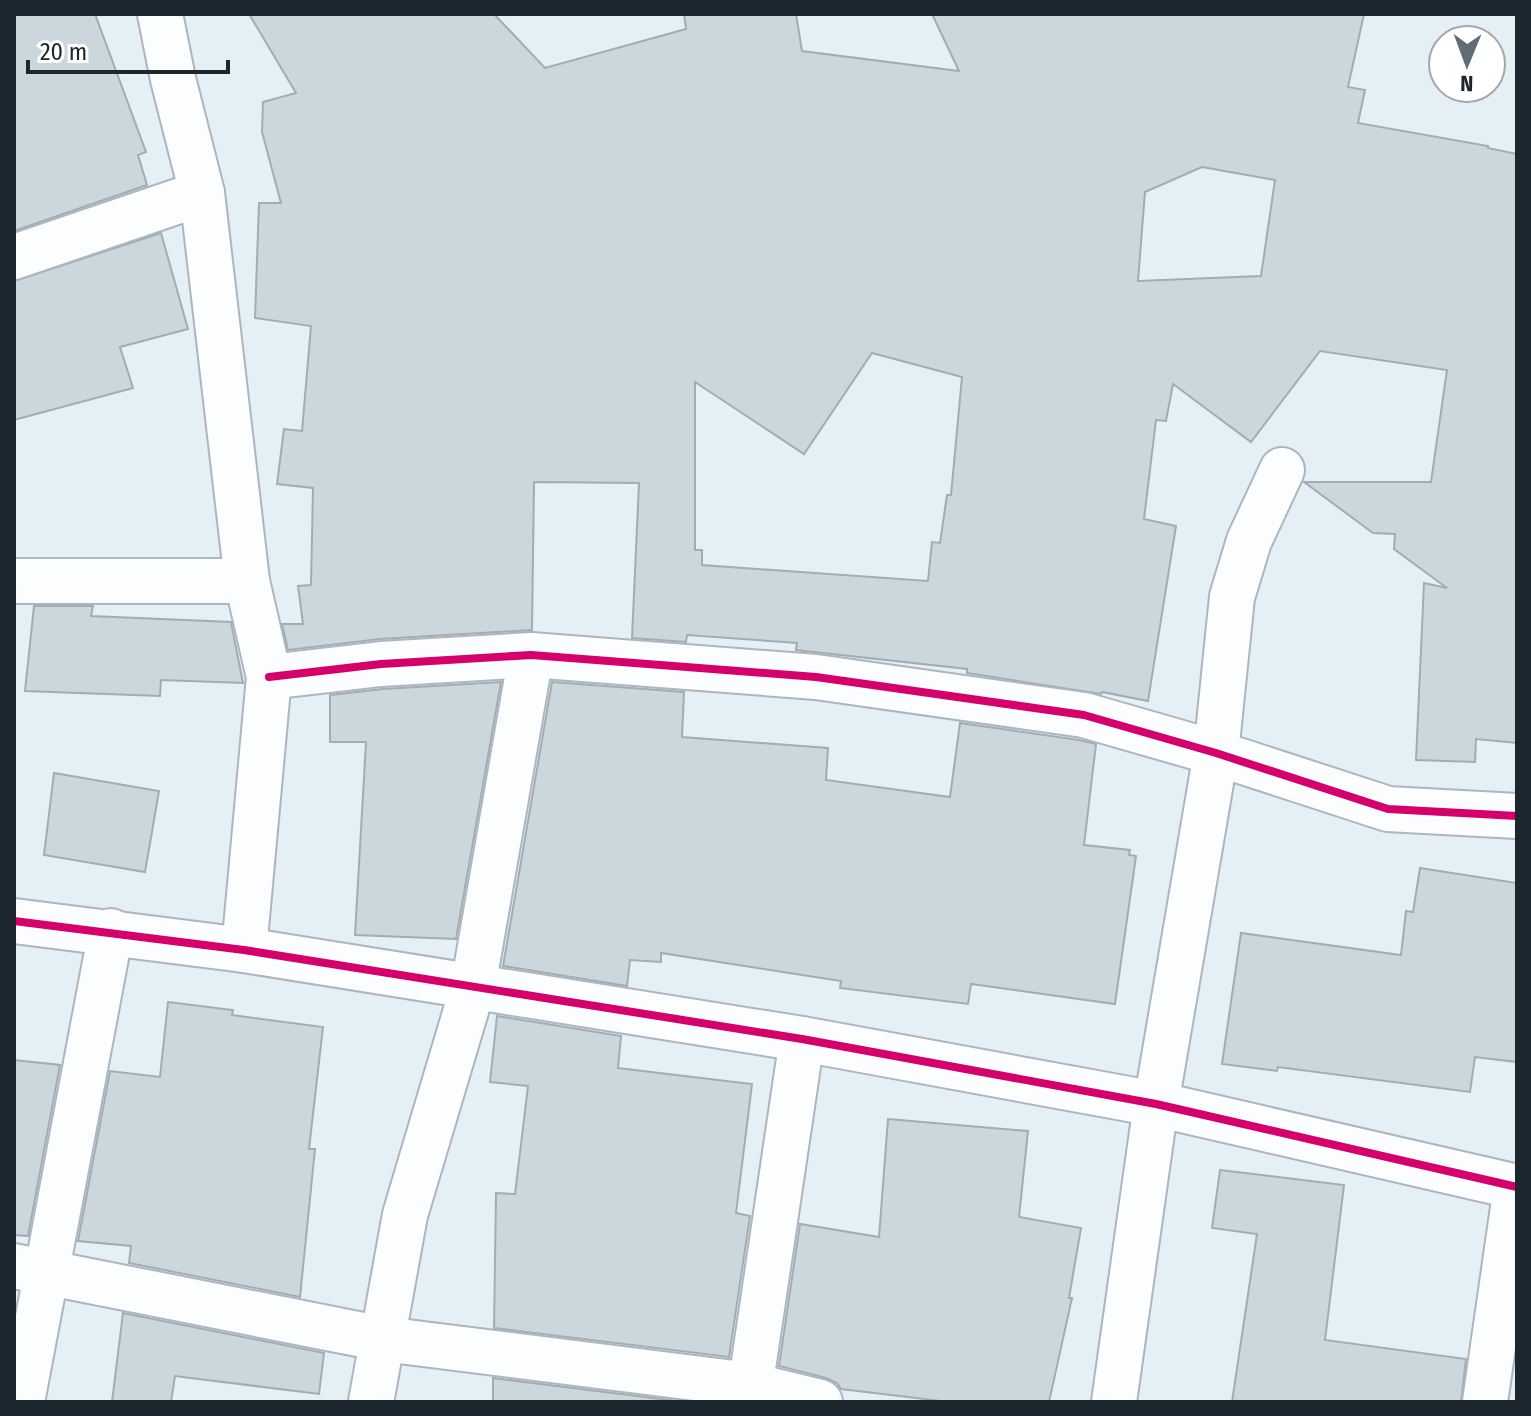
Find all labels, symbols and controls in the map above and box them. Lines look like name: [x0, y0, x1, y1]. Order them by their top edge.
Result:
scale bar: [28, 24, 228, 74]
north arrow: [1427, 24, 1507, 104]
text: 20 m: [40, 38, 87, 66]
text: N: [1460, 70, 1473, 97]

